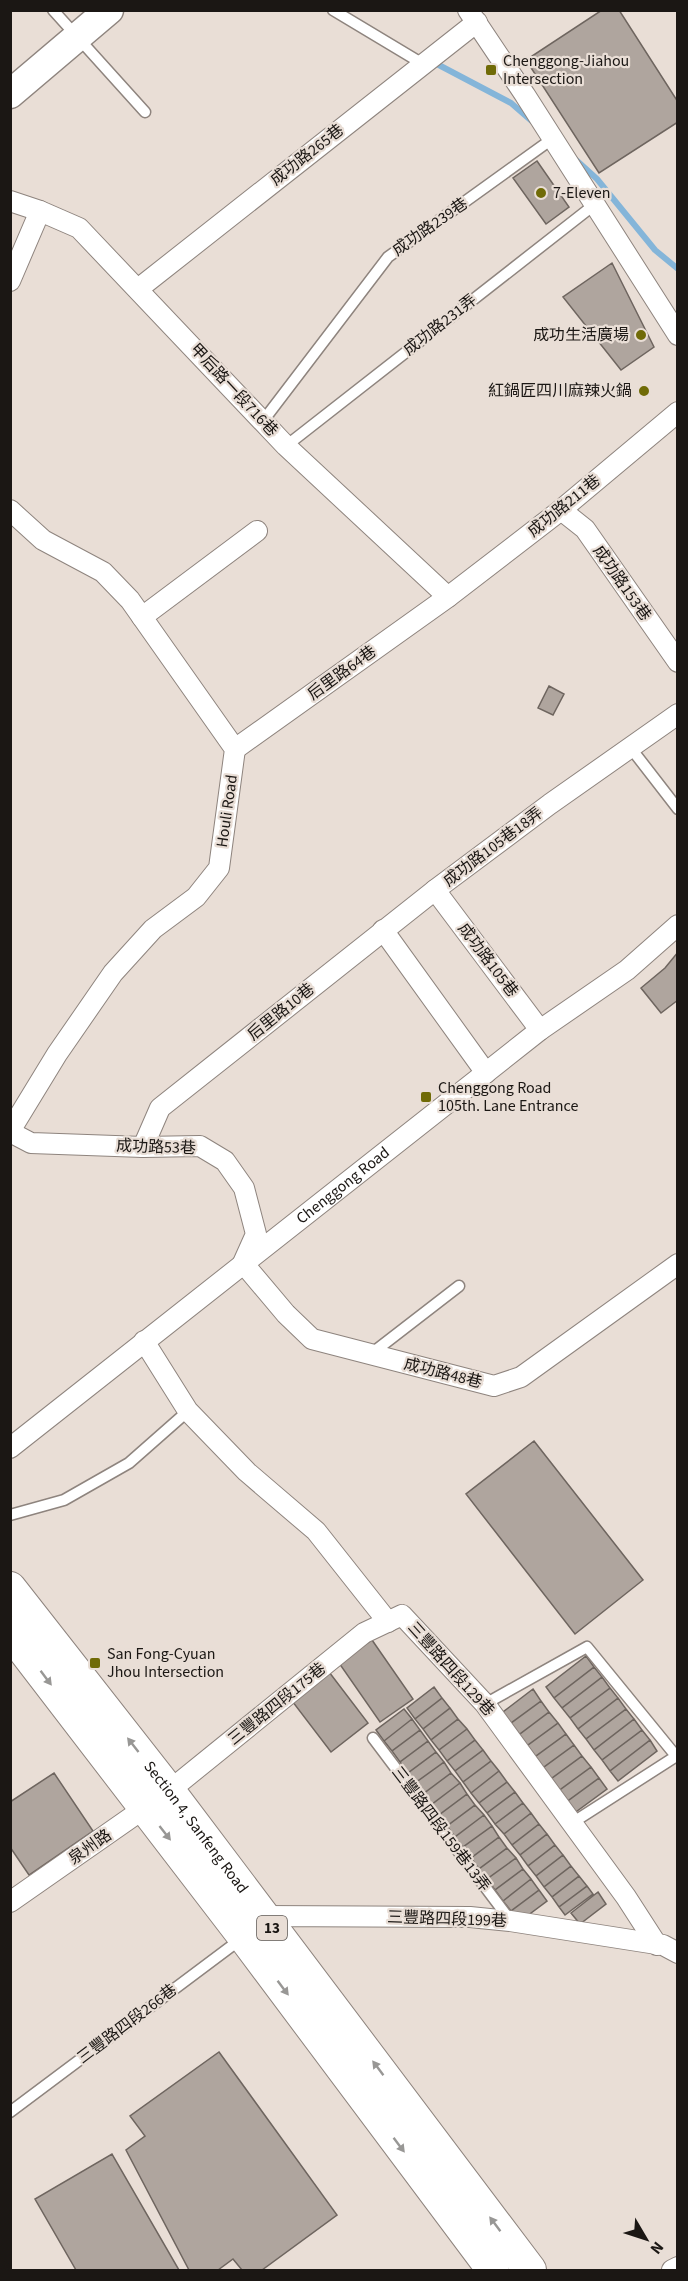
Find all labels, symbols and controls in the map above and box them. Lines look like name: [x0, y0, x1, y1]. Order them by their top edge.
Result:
place label: Chenggong-Jiahou Intersection: [503, 50, 629, 90]
marker: Chenggong-Jiahou Intersection: [484, 63, 498, 77]
street label: 成功路265巷: [266, 119, 348, 191]
place label: 7-Eleven: [553, 182, 611, 204]
marker: 7-Eleven: [534, 186, 548, 200]
street label: 成功路239巷: [388, 193, 472, 261]
street label: 成功路231弄: [399, 289, 481, 361]
place label: 成功生活廣場: [533, 324, 629, 346]
marker: 成功生活廣場: [634, 328, 648, 342]
street label: 甲后路一段716巷: [185, 339, 283, 441]
place label: 紅鍋匠四川麻辣火鍋: [488, 380, 632, 402]
marker: 紅鍋匠四川麻辣火鍋: [637, 384, 651, 398]
street label: 成功路211巷: [523, 470, 605, 542]
street label: 成功路153巷: [588, 541, 656, 625]
street label: 后里路64巷: [303, 641, 381, 705]
street label: Houli Road: [211, 773, 243, 849]
street label: 成功路105巷18弄: [439, 802, 547, 892]
street label: 成功路105巷: [453, 918, 523, 1002]
street label: 后里路10巷: [243, 978, 319, 1046]
place label: Chenggong Road 105th. Lane Entrance: [438, 1077, 578, 1117]
marker: Chenggong Road 105th. Lane Entrance: [419, 1090, 433, 1104]
street label: 成功路53巷: [116, 1135, 196, 1159]
street label: Chenggong Road: [292, 1142, 394, 1229]
street label: 成功路48巷: [402, 1353, 484, 1393]
street label: 三豐路四段129巷: [403, 1617, 499, 1721]
place label: San Fong-Cyuan Jhou Intersection: [107, 1643, 224, 1683]
marker: San Fong-Cyuan Jhou Intersection: [88, 1656, 102, 1670]
street label: 三豐路四段175巷: [224, 1658, 330, 1750]
one-way arrow: [40, 1670, 52, 1686]
one-way arrow: [127, 1737, 140, 1753]
street label: Section 4, Sanfeng Road: [139, 1756, 253, 1898]
street label: 三豐路四段159巷13弄: [387, 1762, 495, 1896]
street label: 泉州路: [64, 1824, 116, 1870]
one-way arrow: [158, 1826, 170, 1841]
street label: 三豐路四段199巷: [387, 1906, 507, 1932]
road number: 13: [257, 1916, 287, 1940]
street label: 三豐路四段266巷: [73, 1979, 181, 2069]
one-way arrow: [277, 1980, 289, 1996]
one-way arrow: [373, 2060, 385, 2075]
one-way arrow: [393, 2137, 405, 2152]
north arrow: [616, 2209, 676, 2269]
one-way arrow: [489, 2216, 501, 2232]
text: N: [645, 2237, 669, 2259]

